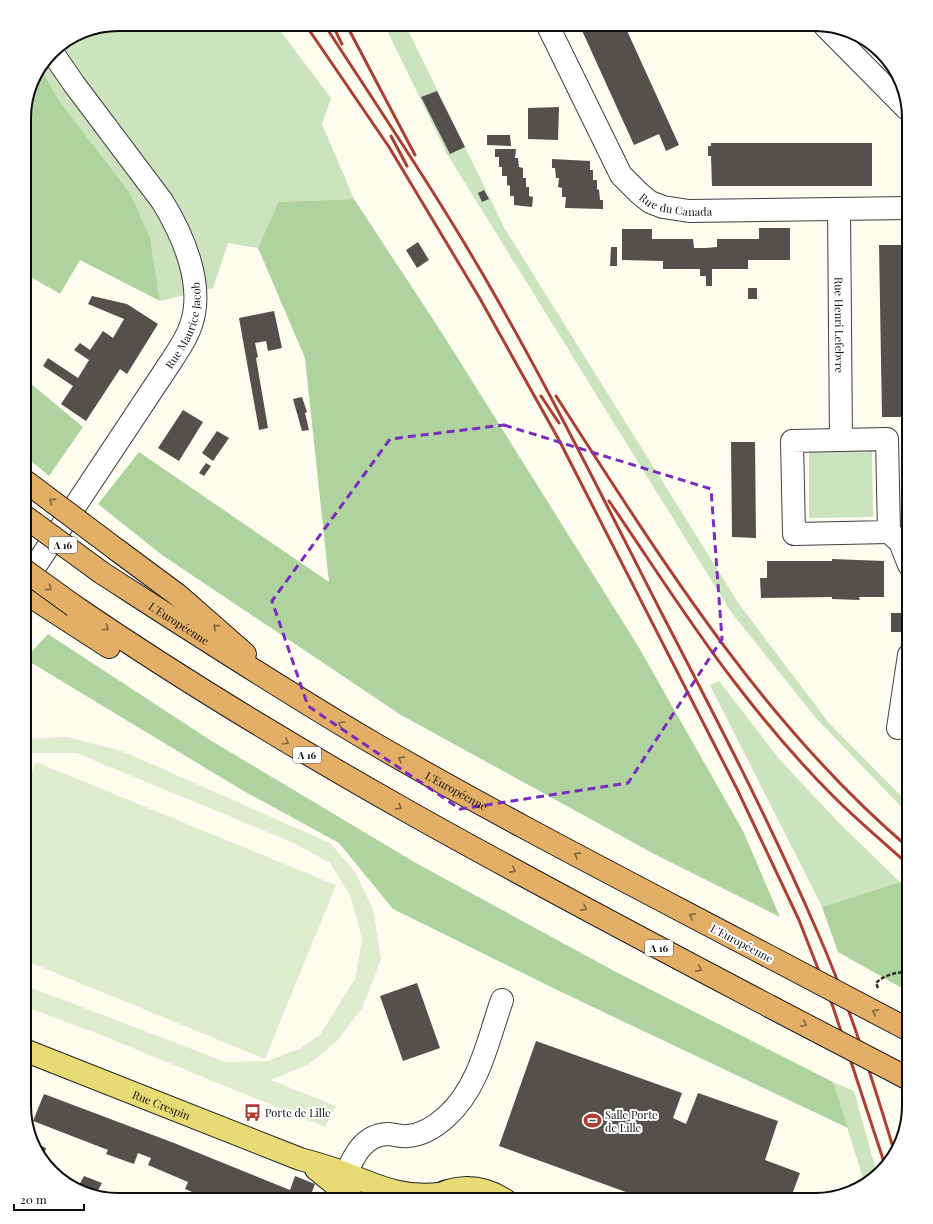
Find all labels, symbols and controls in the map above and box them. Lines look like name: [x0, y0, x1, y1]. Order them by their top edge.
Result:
street label: Rue du Canada: [637, 189, 713, 219]
street label: Rue Henri Lefebvre: [832, 277, 848, 373]
street label: Rue Maurice Jacob: [161, 282, 203, 371]
one-way arrow: [50, 499, 57, 506]
road number: A 16: [49, 537, 77, 553]
one-way arrow: [45, 583, 52, 591]
street label: L'Européenne: [146, 598, 213, 648]
one-way arrow: [102, 623, 109, 630]
one-way arrow: [213, 624, 221, 632]
one-way arrow: [338, 721, 345, 728]
one-way arrow: [282, 738, 289, 745]
road number: A 16: [293, 747, 321, 763]
one-way arrow: [398, 756, 405, 763]
street label: L'Européenne: [423, 767, 491, 814]
one-way arrow: [395, 803, 402, 810]
one-way arrow: [573, 853, 581, 860]
one-way arrow: [509, 865, 516, 873]
one-way arrow: [580, 903, 587, 911]
one-way arrow: [688, 913, 696, 921]
street label: L'Européenne: [708, 920, 776, 966]
road number: A 16: [645, 940, 673, 956]
one-way arrow: [695, 964, 702, 972]
one-way arrow: [871, 1010, 879, 1017]
one-way arrow: [799, 1019, 807, 1027]
street label: Rue Crespin: [131, 1086, 193, 1123]
bus stop icon: Porte de Lille: [242, 1102, 262, 1122]
place label: Porte de Lille: [265, 1105, 331, 1120]
place label: Salle Porte de Lille: [605, 1107, 658, 1135]
sports icon: Salle Porte de Lille: [582, 1110, 602, 1130]
scale bar: [14, 1186, 84, 1212]
text: 20 m: [20, 1191, 47, 1207]

